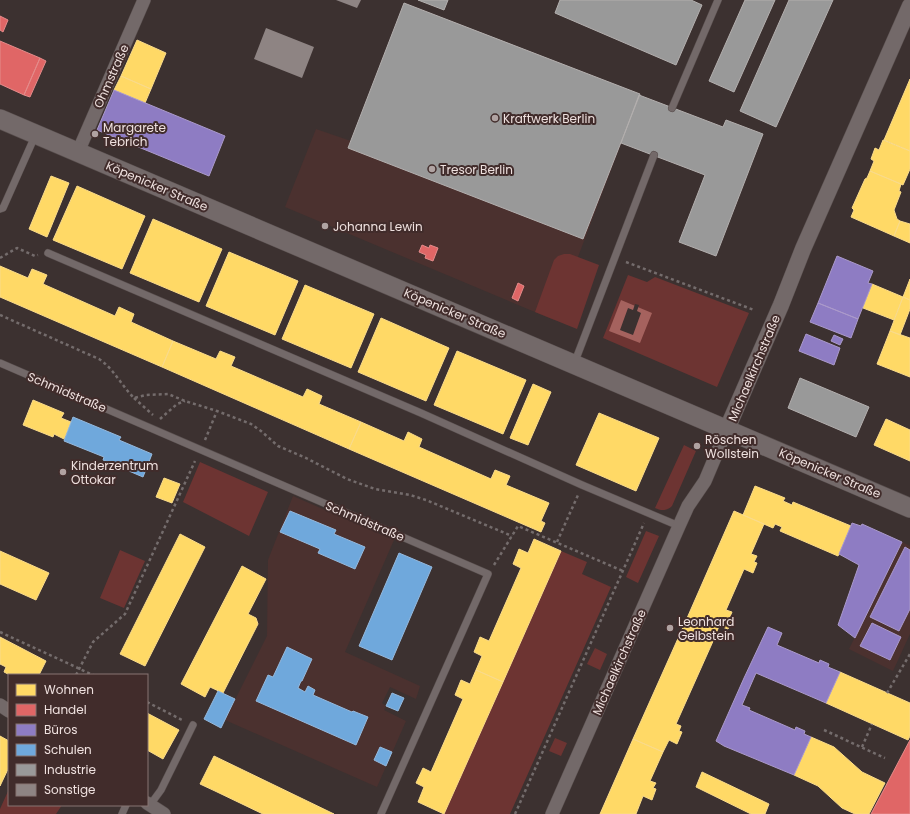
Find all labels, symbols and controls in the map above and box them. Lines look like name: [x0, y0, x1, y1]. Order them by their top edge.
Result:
street label: Ohmstraße: [89, 41, 133, 111]
place label: Kraftwerk Berlin: [503, 110, 595, 127]
marker: Kraftwerk Berlin: [490, 113, 500, 123]
place label: Margarete Tebrich: [103, 119, 166, 150]
marker: Margarete Tebrich: [90, 129, 100, 139]
street label: Köpenicker Straße: [103, 157, 211, 215]
place label: Tresor Berlin: [440, 161, 513, 178]
marker: Tresor Berlin: [427, 164, 437, 174]
place label: Johanna Lewin: [333, 218, 423, 235]
marker: Johanna Lewin: [320, 221, 330, 231]
street label: Köpenicker Straße: [401, 284, 509, 342]
street label: Michaelkirchstraße: [724, 312, 784, 424]
street label: Schmidstraße: [25, 368, 109, 416]
place label: Röschen Wollstein: [705, 431, 759, 462]
marker: Röschen Wollstein: [692, 441, 702, 451]
street label: Köpenicker Straße: [776, 444, 884, 502]
place label: Kinderzentrum Ottokar: [71, 457, 158, 488]
marker: Kinderzentrum Ottokar: [58, 467, 68, 477]
street label: Schmidstraße: [323, 497, 407, 545]
street label: Michaelkirchstraße: [588, 606, 650, 718]
place label: Leonhard Gelbstein: [678, 613, 735, 644]
marker: Leonhard Gelbstein: [665, 623, 675, 633]
legend: [8, 674, 148, 806]
text: Wohnen: [44, 681, 94, 698]
text: Handel: [44, 701, 87, 718]
text: Büros: [44, 721, 77, 738]
text: Schulen: [44, 741, 92, 758]
text: Industrie: [44, 761, 96, 778]
text: Sonstige: [44, 781, 96, 798]

